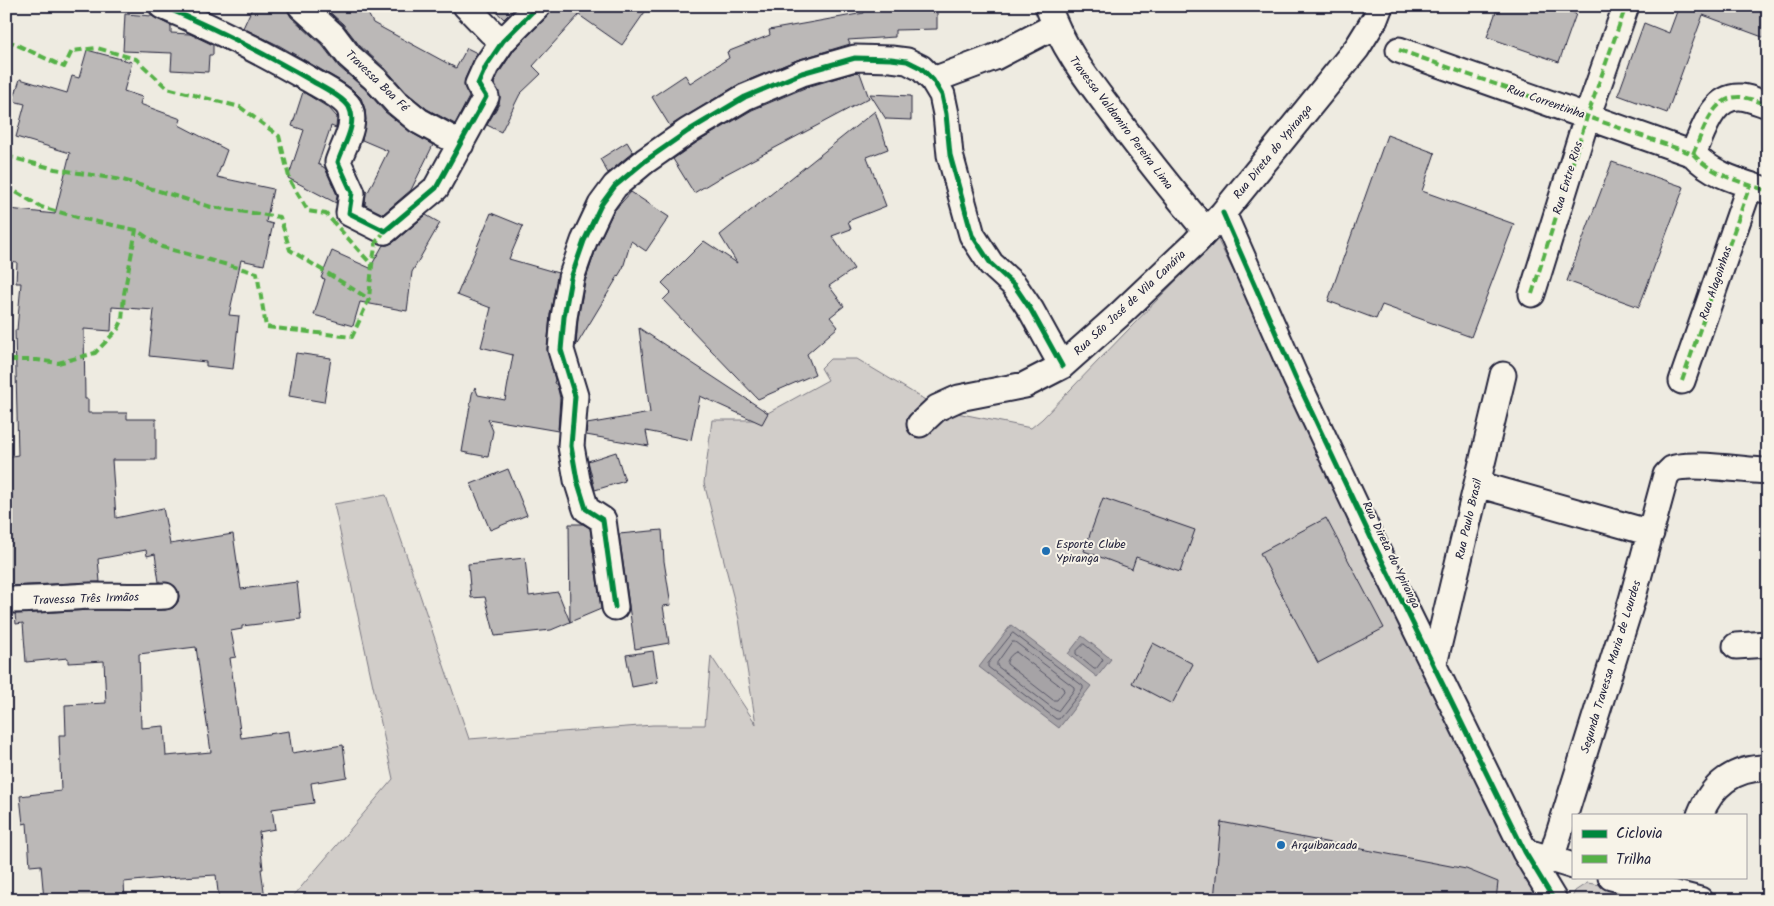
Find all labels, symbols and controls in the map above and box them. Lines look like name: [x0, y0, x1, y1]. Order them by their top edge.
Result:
street label: Travessa Boa Fé: [341, 46, 414, 117]
street label: Travessa Valdomiro Pereira Lima: [1064, 52, 1178, 194]
street label: Rua Correntinha: [1504, 80, 1588, 124]
street label: Rua Direta do Ypiranga: [1229, 100, 1318, 204]
street label: Rua Entre Rios: [1548, 139, 1588, 217]
street label: Rua Alagoinhas: [1695, 244, 1737, 322]
street label: Rua São José de Vila Canária: [1069, 245, 1191, 360]
street label: Rua Paulo Brasil: [1450, 477, 1488, 561]
street label: Rua Direta do Ypiranga: [1357, 498, 1425, 612]
place label: Esporte Clube Ypiranga: [1056, 535, 1126, 568]
marker: Esporte Clube Ypiranga: [1040, 545, 1052, 557]
street label: Segunda Travessa Maria de Lourdes: [1576, 578, 1646, 756]
street label: Travessa Três Irmãos: [33, 588, 139, 610]
legend: [1572, 814, 1746, 878]
text: Ciclovia: [1616, 822, 1663, 846]
place label: Arquibancada: [1291, 836, 1358, 855]
marker: Arquibancada: [1275, 839, 1287, 851]
text: Trilha: [1616, 848, 1651, 872]

